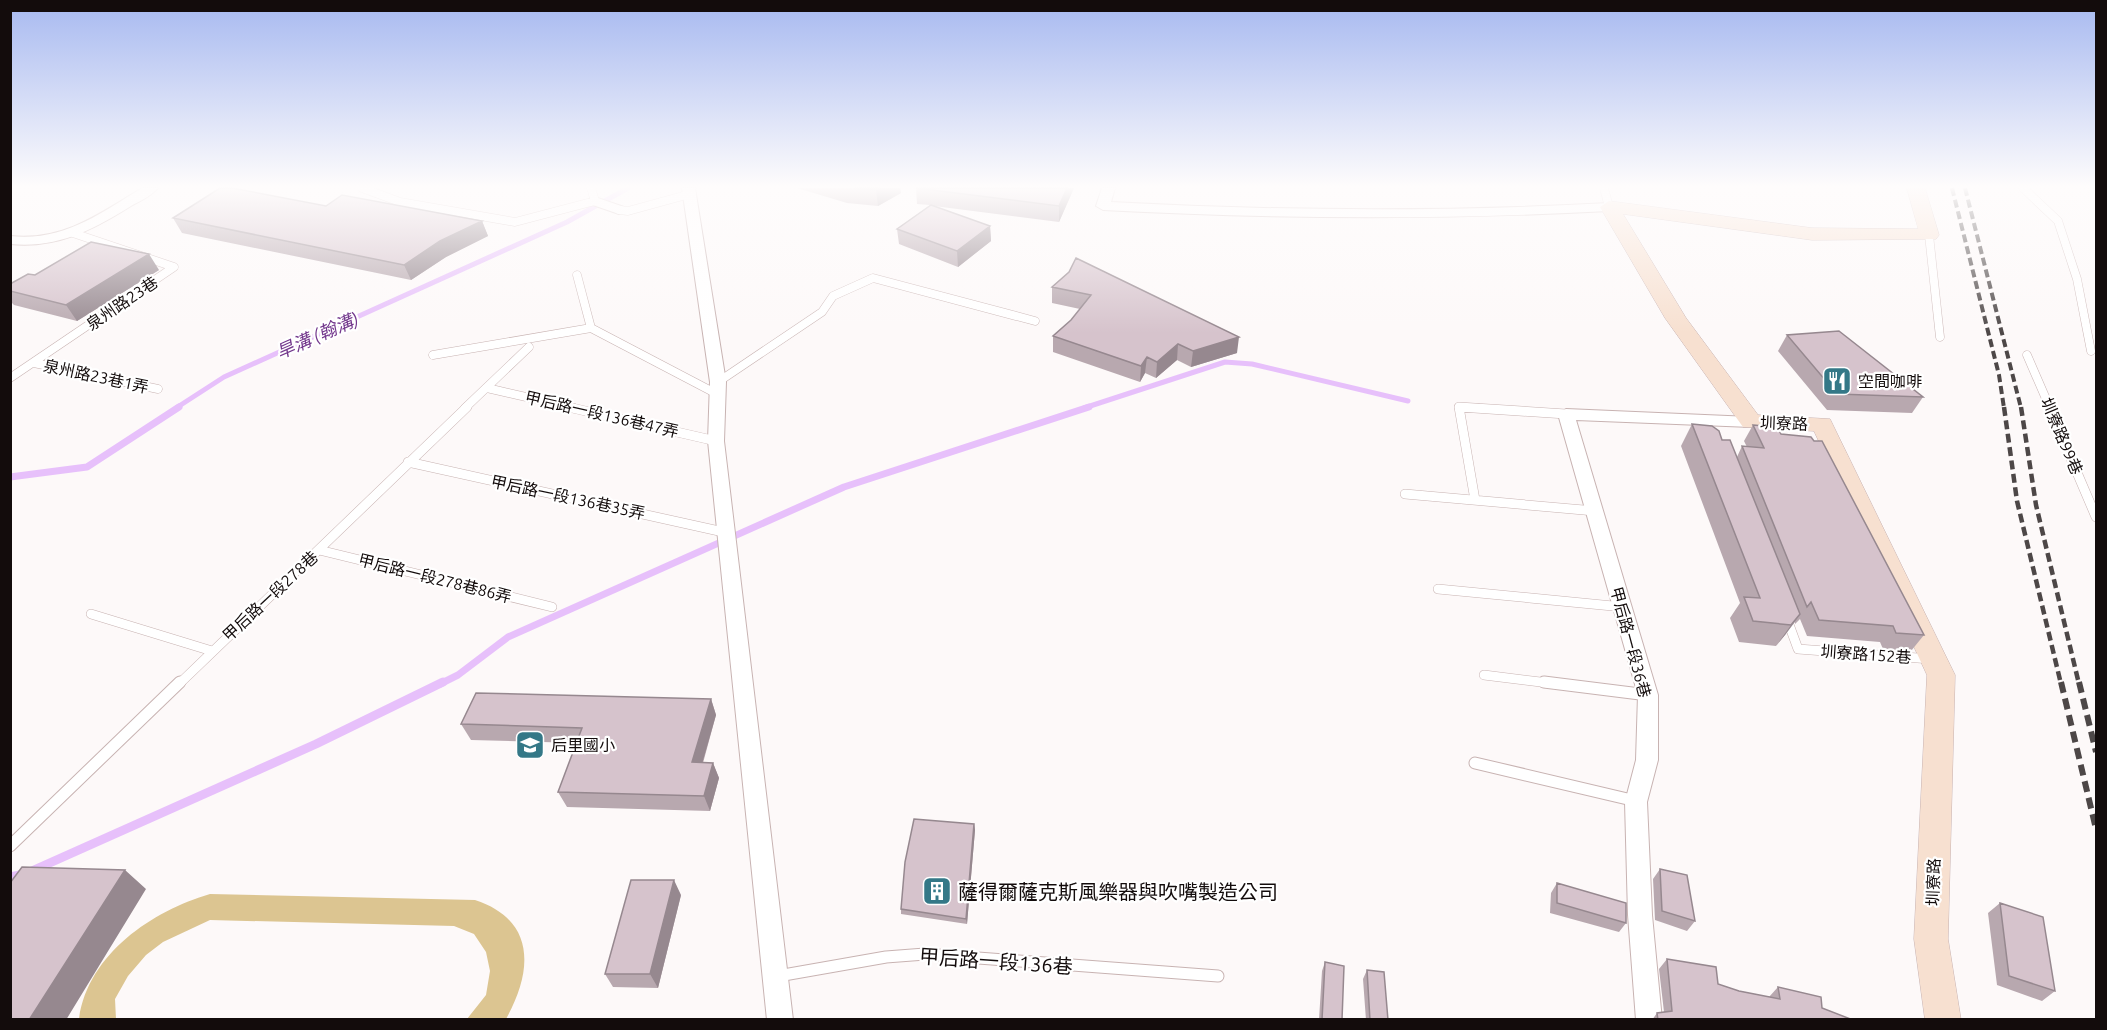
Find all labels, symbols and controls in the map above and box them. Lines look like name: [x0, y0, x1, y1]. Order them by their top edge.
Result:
street label: 泉州路23巷: [83, 273, 161, 333]
water label: 旱溝 (翰溝): [273, 308, 362, 363]
street label: 泉州路23巷1弄: [42, 356, 150, 396]
restaurant icon: 空間咖啡: [1821, 365, 1853, 397]
place label: 空間咖啡: [1858, 372, 1922, 390]
street label: 甲后路一段136巷47弄: [523, 388, 681, 440]
street label: 圳寮路99巷: [2038, 395, 2086, 477]
street label: 圳寮路: [1760, 413, 1808, 433]
street label: 甲后路一段136巷35弄: [489, 472, 647, 522]
street label: 甲后路一段278巷: [219, 547, 321, 645]
street label: 甲后路一段278巷86弄: [357, 550, 513, 606]
street label: 甲后路一段36巷: [1608, 585, 1654, 699]
street label: 圳寮路152巷: [1820, 642, 1912, 666]
school or university icon: 后里國小: [514, 729, 546, 761]
place label: 后里國小: [551, 736, 615, 754]
street label: 圳寮路: [1923, 858, 1943, 906]
building icon: 薩得爾薩克斯風樂器與吹嘴製造公司: [921, 875, 953, 907]
place label: 薩得爾薩克斯風樂器與吹嘴製造公司: [958, 880, 1278, 903]
street label: 甲后路一段136巷: [918, 944, 1074, 978]

